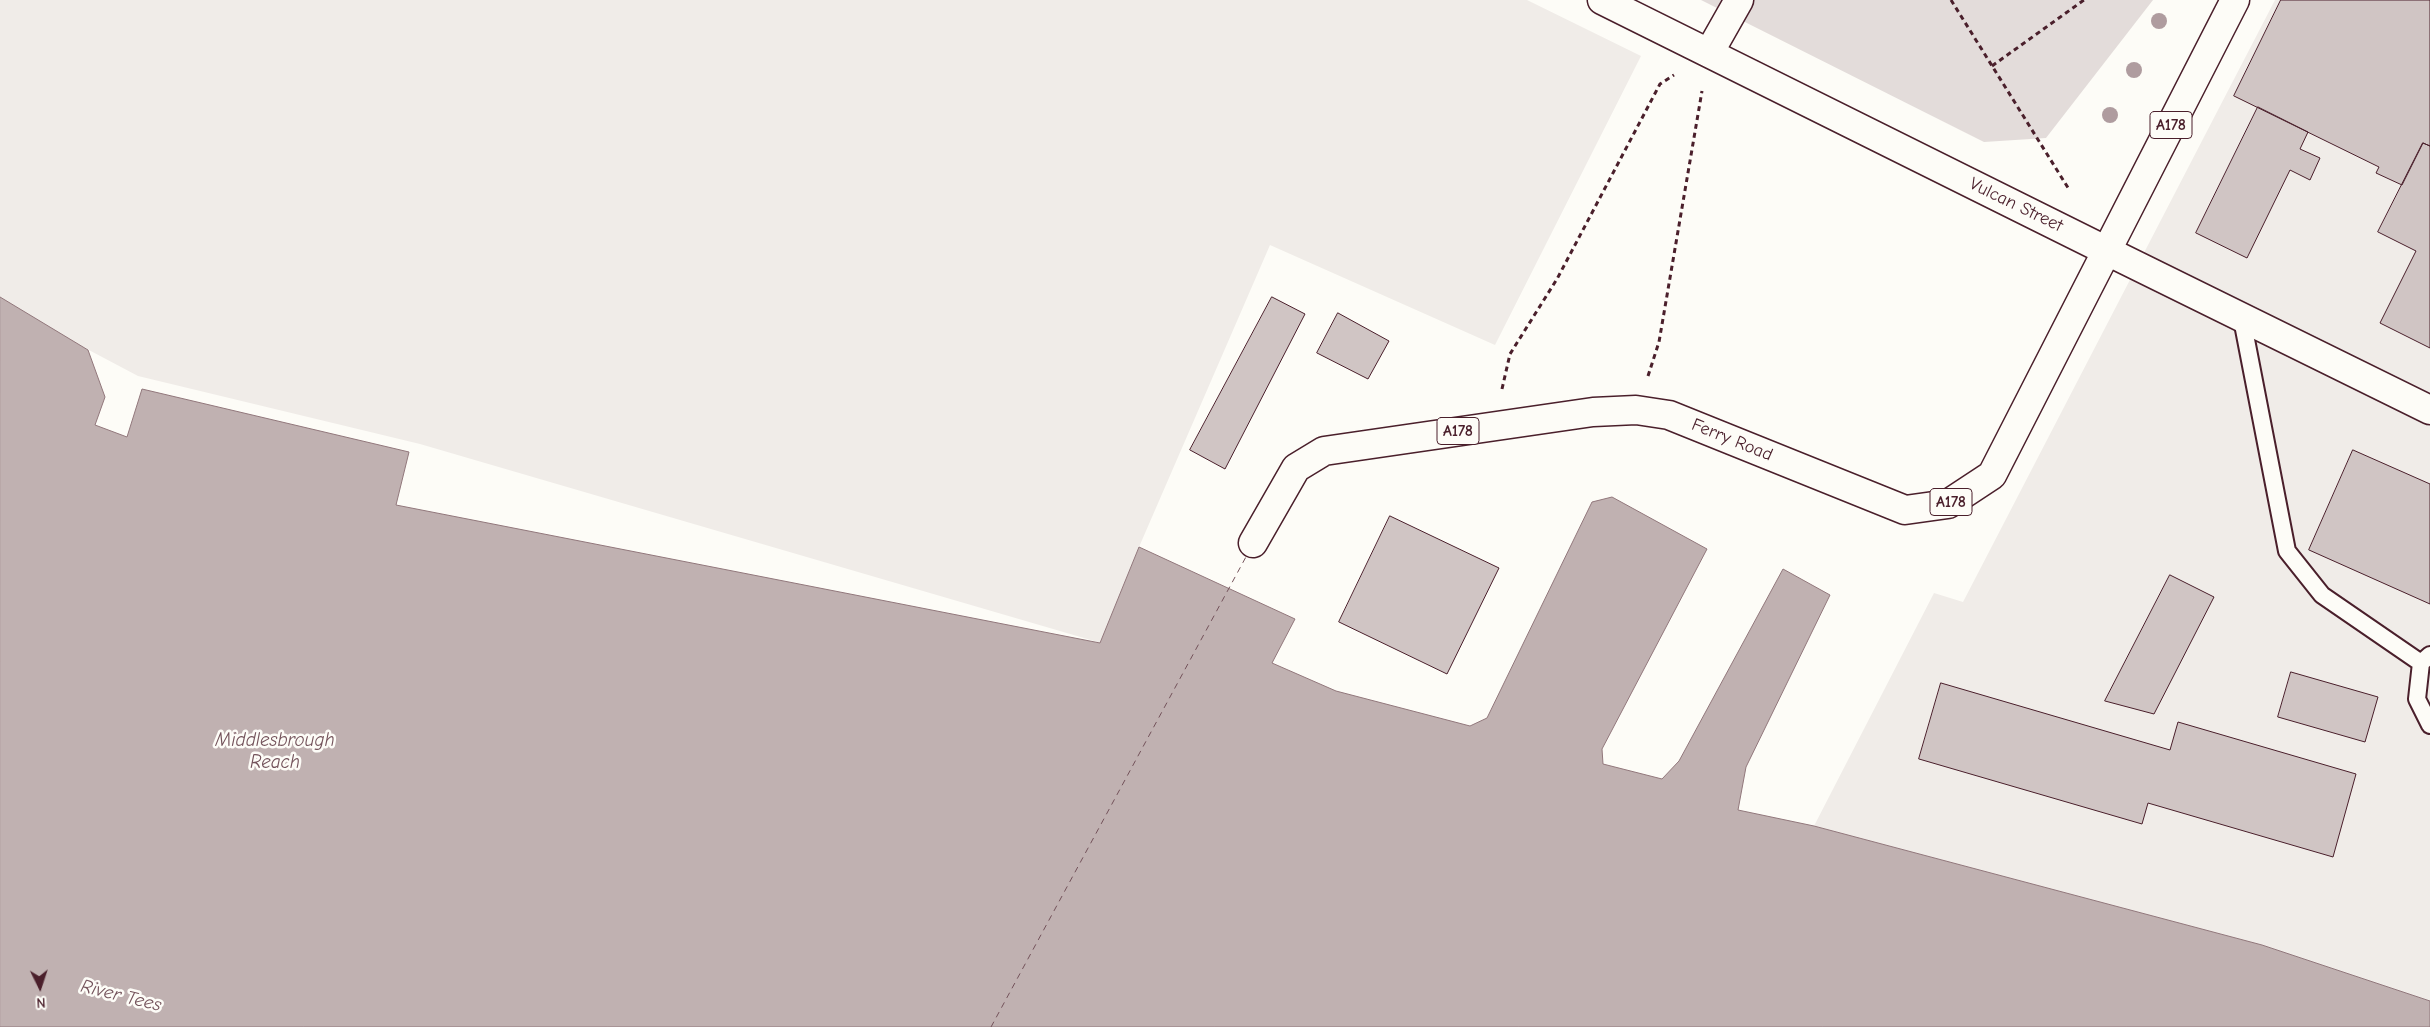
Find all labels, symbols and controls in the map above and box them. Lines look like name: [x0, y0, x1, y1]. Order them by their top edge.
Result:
road number: A178: [2150, 112, 2192, 138]
street label: Vulcan Street: [1966, 173, 2066, 237]
street label: Ferry Road: [1688, 414, 1776, 466]
road number: A178: [1437, 418, 1479, 444]
road number: A178: [1930, 488, 1972, 516]
water label: Middlesbrough Reach: [215, 730, 335, 774]
north arrow: [15, 962, 65, 1012]
water label: River Tees: [78, 975, 164, 1017]
text: N: [36, 994, 46, 1011]

